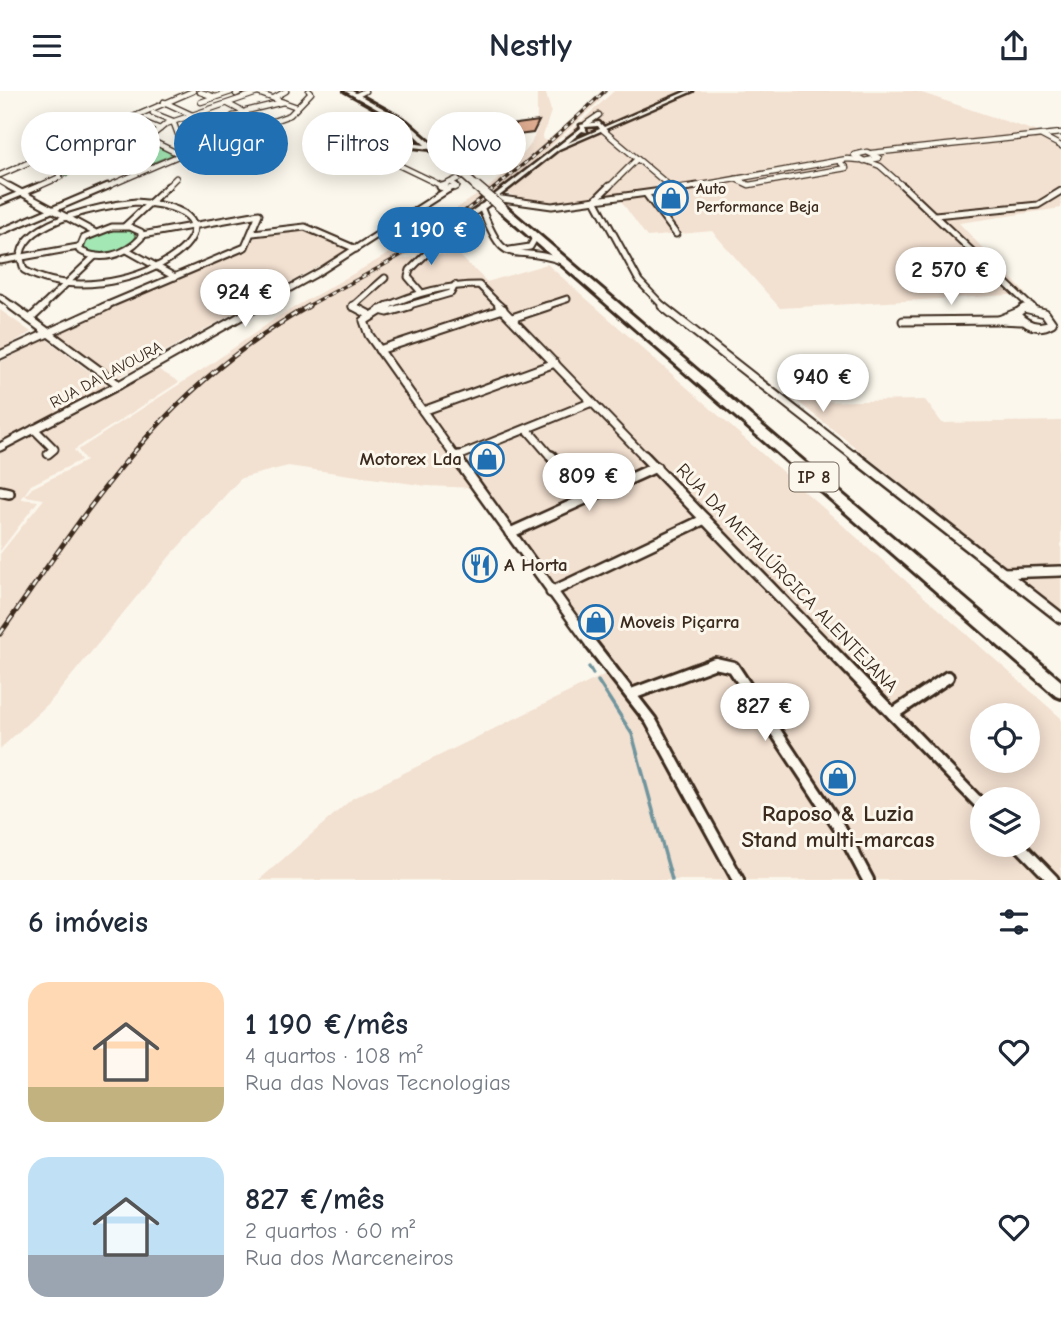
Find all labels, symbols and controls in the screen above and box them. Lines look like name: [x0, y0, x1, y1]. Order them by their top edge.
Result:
icon: menu: [28, 27, 66, 65]
text: Nestly: [489, 27, 572, 64]
icon: share: [995, 27, 1033, 65]
chip: Comprar: [21, 112, 160, 175]
chip: Alugar: [174, 112, 288, 175]
chip: Filtros: [302, 112, 413, 175]
chip: Novo: [427, 112, 526, 175]
shop icon: Auto Performance Beja: [652, 179, 690, 217]
place label: Auto Performance Beja: [696, 180, 819, 216]
pin: 1 190 €: [366, 207, 496, 267]
text: 1 190 €: [393, 216, 469, 243]
pin: 2 570 €: [886, 247, 1016, 307]
text: 2 570 €: [911, 256, 991, 283]
pin: 924 €: [196, 269, 294, 329]
text: 924 €: [216, 278, 274, 305]
street label: RUA DA LAVOURA: [47, 338, 165, 412]
pin: 940 €: [774, 355, 872, 414]
text: 940 €: [793, 363, 853, 390]
shop icon: Motorex Lda: [468, 440, 506, 478]
place label: Motorex Lda: [360, 448, 462, 470]
pin: 809 €: [540, 453, 638, 513]
street label: RUA DA METALÚRGICA ALENTEJANA: [672, 459, 902, 697]
text: 809 €: [559, 462, 620, 489]
road number: IP 8: [790, 463, 838, 491]
restaurant icon: A Horta: [461, 546, 499, 584]
place label: A Horta: [504, 554, 568, 576]
shop icon: Moveis Piçarra: [577, 603, 615, 641]
place label: Moveis Piçarra: [620, 611, 740, 633]
pin: 827 €: [716, 683, 814, 743]
text: 827 €: [736, 692, 794, 719]
map controls: [970, 703, 1040, 857]
button: locate: [970, 703, 1040, 773]
shop icon: Raposo & Luzia Stand multi-marcas: [819, 759, 857, 797]
button: layers: [970, 787, 1040, 857]
place label: Raposo & Luzia Stand multi-marcas: [742, 800, 935, 853]
icon: filters: [995, 903, 1033, 941]
text: 6 imóveis: [28, 905, 148, 940]
text: 1 190 €/mês: [245, 1007, 408, 1042]
icon: home: [84, 1010, 168, 1094]
icon: heart: [995, 1033, 1033, 1071]
text: 4 quartos · 108 m²: [245, 1042, 423, 1069]
text: Rua das Novas Tecnologias: [245, 1069, 510, 1096]
text: 827 €/mês: [245, 1182, 384, 1217]
icon: home: [84, 1185, 168, 1269]
icon: heart: [995, 1208, 1033, 1246]
text: 2 quartos · 60 m²: [245, 1217, 415, 1244]
text: Rua dos Marceneiros: [245, 1244, 453, 1271]

